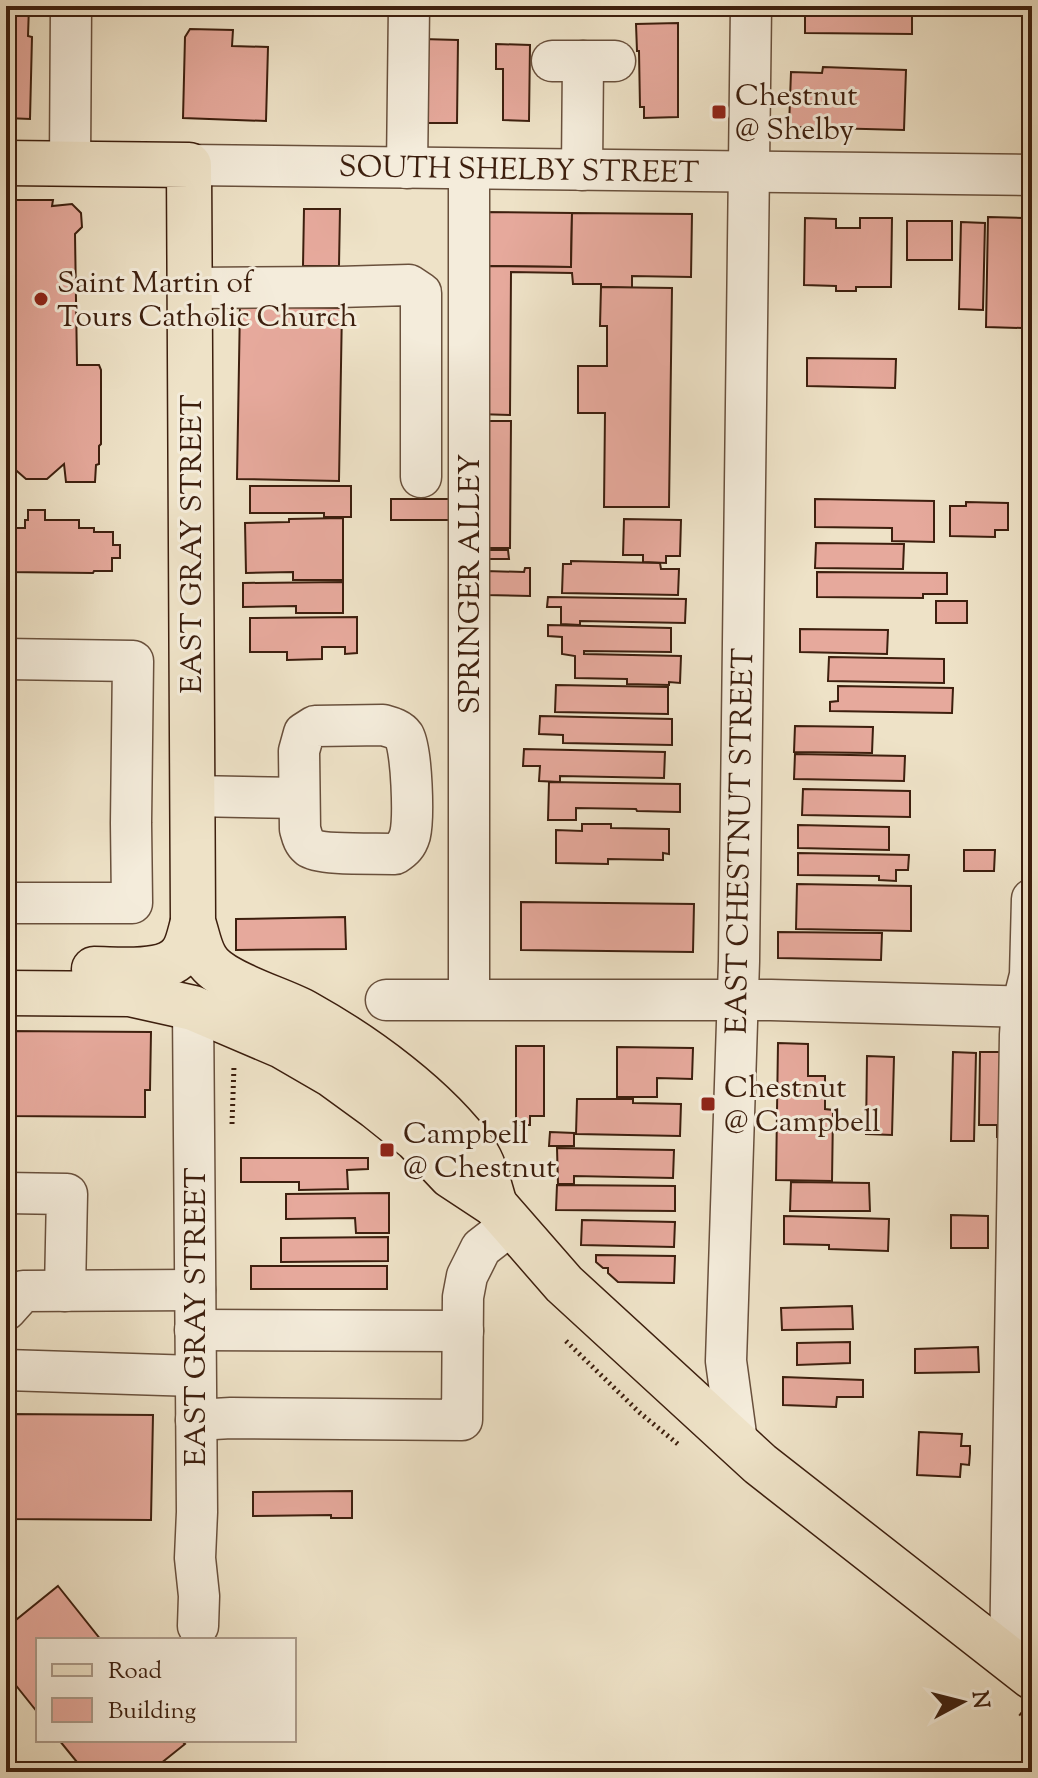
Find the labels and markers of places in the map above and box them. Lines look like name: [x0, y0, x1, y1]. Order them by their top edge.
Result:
place label: Chestnut @ Shelby: [735, 76, 858, 153]
marker: Chestnut @ Shelby: [710, 103, 728, 121]
place label: Saint Martin of Tours Catholic Church: [57, 263, 358, 340]
marker: Saint Martin of Tours Catholic Church: [32, 290, 50, 308]
place label: Chestnut @ Campbell: [724, 1068, 880, 1145]
marker: Chestnut @ Campbell: [699, 1095, 717, 1113]
place label: Campbell @ Chestnut: [403, 1114, 557, 1191]
marker: Campbell @ Chestnut: [378, 1141, 396, 1159]

